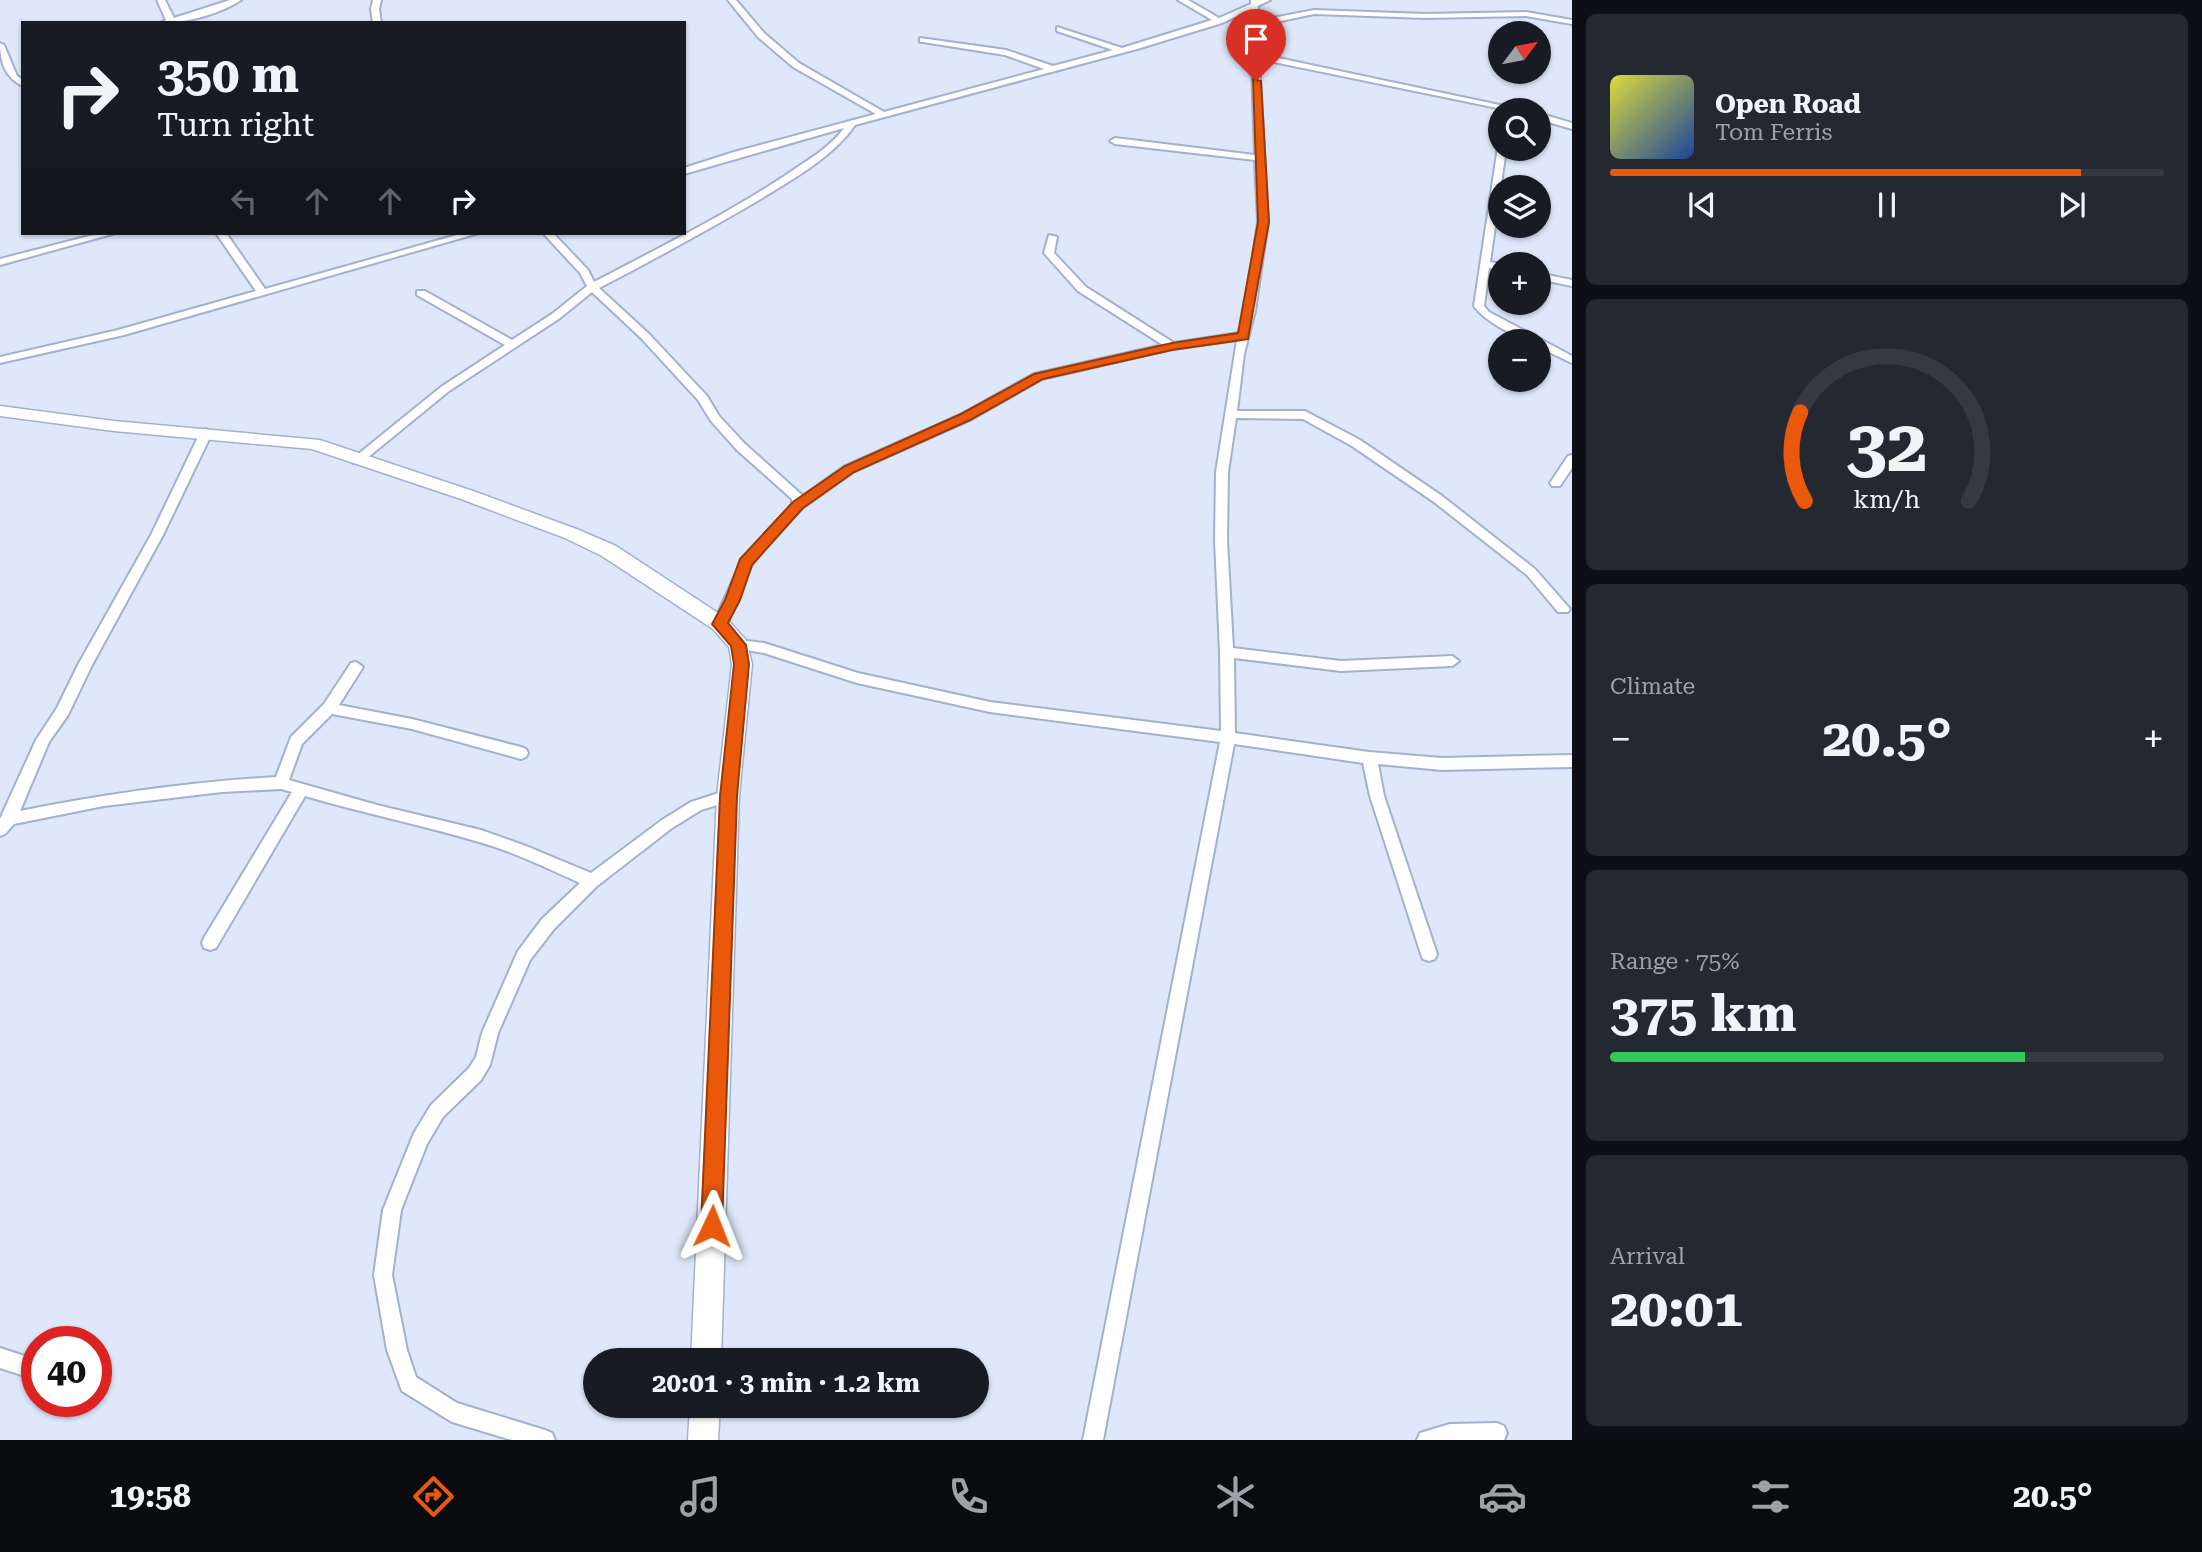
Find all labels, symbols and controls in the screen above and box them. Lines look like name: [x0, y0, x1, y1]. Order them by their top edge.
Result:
pin: [1226, 9, 1286, 81]
icon: arrive: [1237, 20, 1275, 58]
north arrow: [1488, 21, 1550, 84]
map controls: [1488, 21, 1551, 392]
text: 350 m: [157, 47, 299, 104]
icon: right: [42, 49, 133, 140]
text: Open Road: [1715, 89, 1861, 119]
button: search: [1488, 98, 1551, 161]
text: Turn right: [157, 106, 314, 144]
text: Tom Ferris: [1715, 119, 1832, 146]
button: layers: [1488, 175, 1551, 238]
icon: left: [225, 182, 263, 220]
icon: ahead: [298, 182, 336, 220]
icon: ahead: [371, 182, 409, 220]
icon: right: [444, 182, 482, 220]
icon: previous: [1683, 186, 1721, 224]
icon: pause: [1868, 186, 1906, 224]
icon: next: [2053, 186, 2091, 224]
button: +: [1488, 252, 1551, 315]
button: −: [1488, 329, 1551, 392]
text: 32: [1846, 404, 1928, 489]
text: km/h: [1854, 485, 1920, 514]
text: Climate: [1610, 673, 1695, 700]
text: 20.5°: [1822, 708, 1952, 769]
text: −: [1610, 717, 1631, 761]
text: +: [2143, 717, 2164, 761]
text: Range · 75%: [1610, 948, 1739, 975]
text: 375 km: [1610, 983, 1797, 1044]
position arrow: [675, 1189, 749, 1263]
text: Arrival: [1610, 1243, 1685, 1270]
text: 20:01: [1610, 1278, 1743, 1339]
speed limit sign: 40: [21, 1326, 112, 1417]
text: 20:01 · 3 min · 1.2 km: [652, 1368, 920, 1398]
icon: directions: [409, 1472, 458, 1521]
icon: music: [676, 1472, 725, 1521]
icon: phone: [944, 1472, 993, 1521]
icon: climate: [1211, 1472, 1260, 1521]
icon: car: [1478, 1472, 1527, 1521]
icon: filters: [1746, 1472, 1795, 1521]
text: 19:58: [109, 1477, 191, 1515]
text: 20.5°: [2013, 1477, 2093, 1515]

